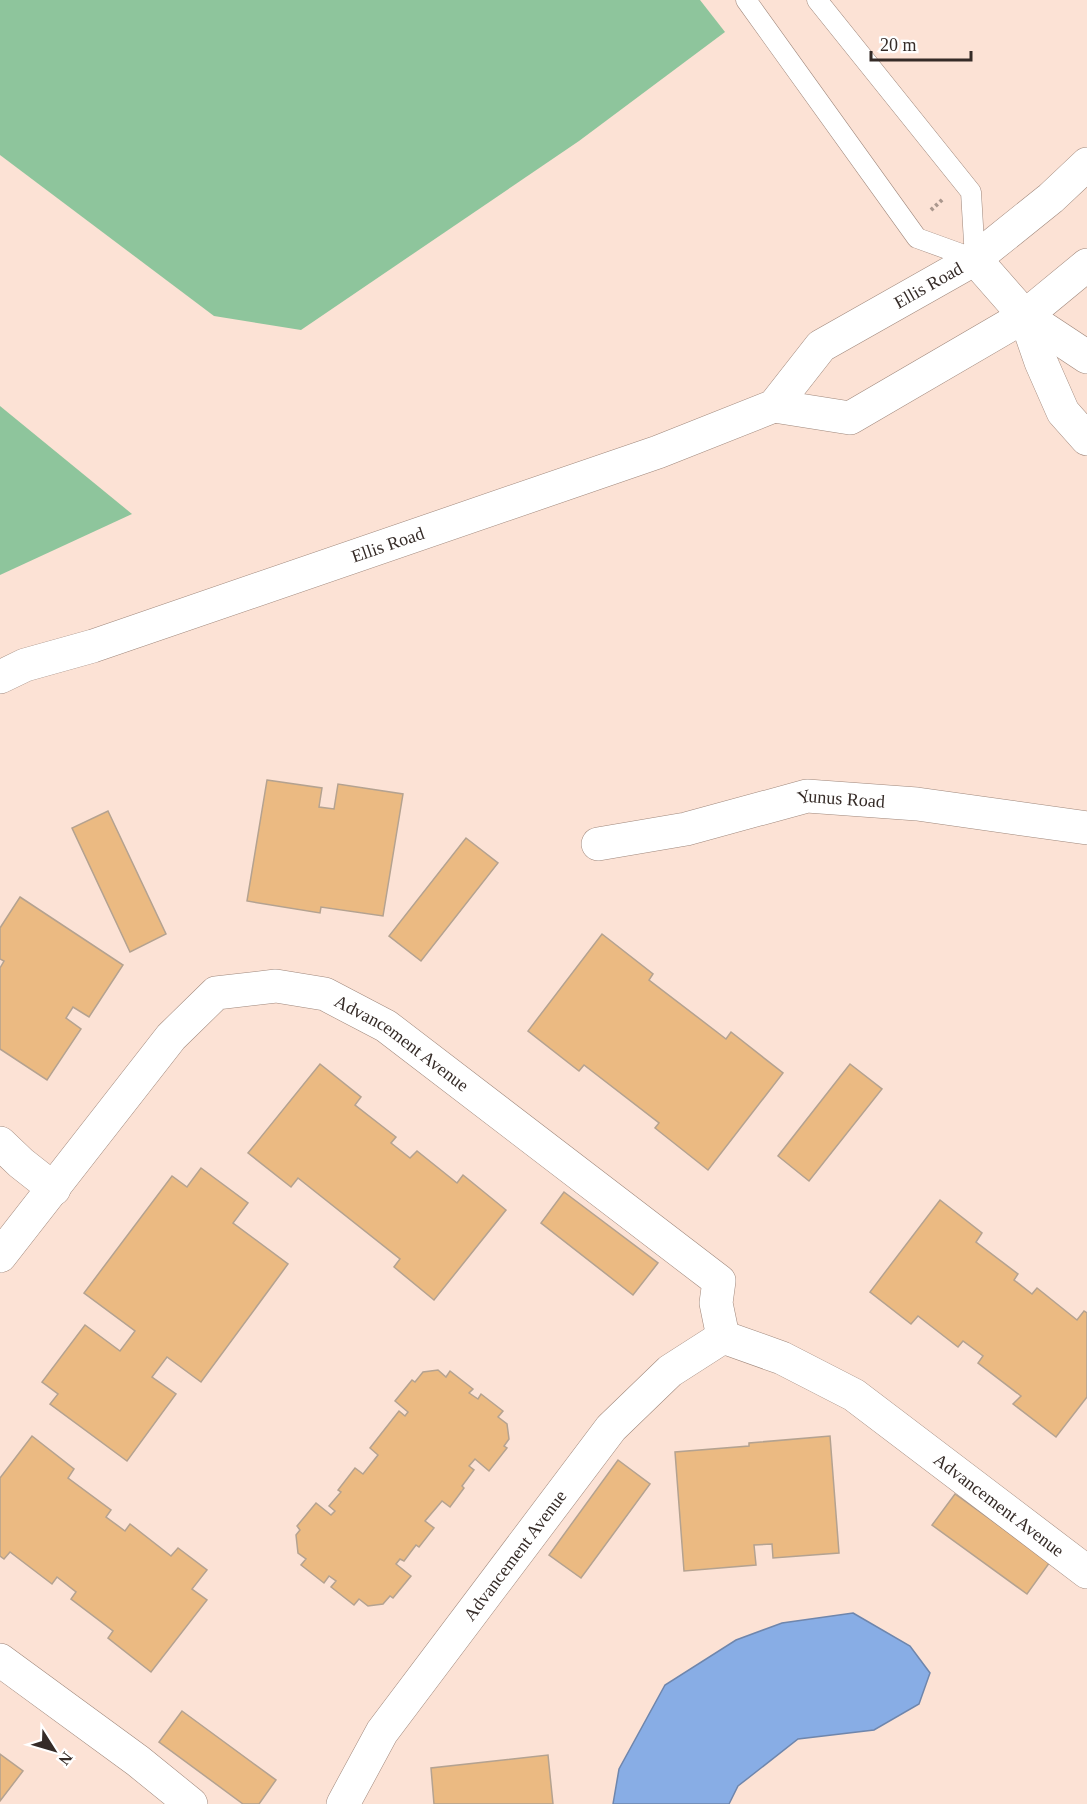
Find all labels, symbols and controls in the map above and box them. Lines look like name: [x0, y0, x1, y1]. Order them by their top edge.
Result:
scale bar: [871, 24, 972, 62]
text: 20 m: [880, 35, 917, 55]
street label: Ellis Road: [891, 258, 966, 313]
street label: Ellis Road: [349, 523, 427, 567]
street label: Yunus Road: [795, 785, 886, 812]
street label: Advancement Avenue: [331, 991, 473, 1096]
street label: Advancement Avenue: [930, 1449, 1068, 1561]
street label: Advancement Avenue: [459, 1486, 571, 1625]
north arrow: [24, 1720, 84, 1780]
text: N: [55, 1749, 76, 1769]

